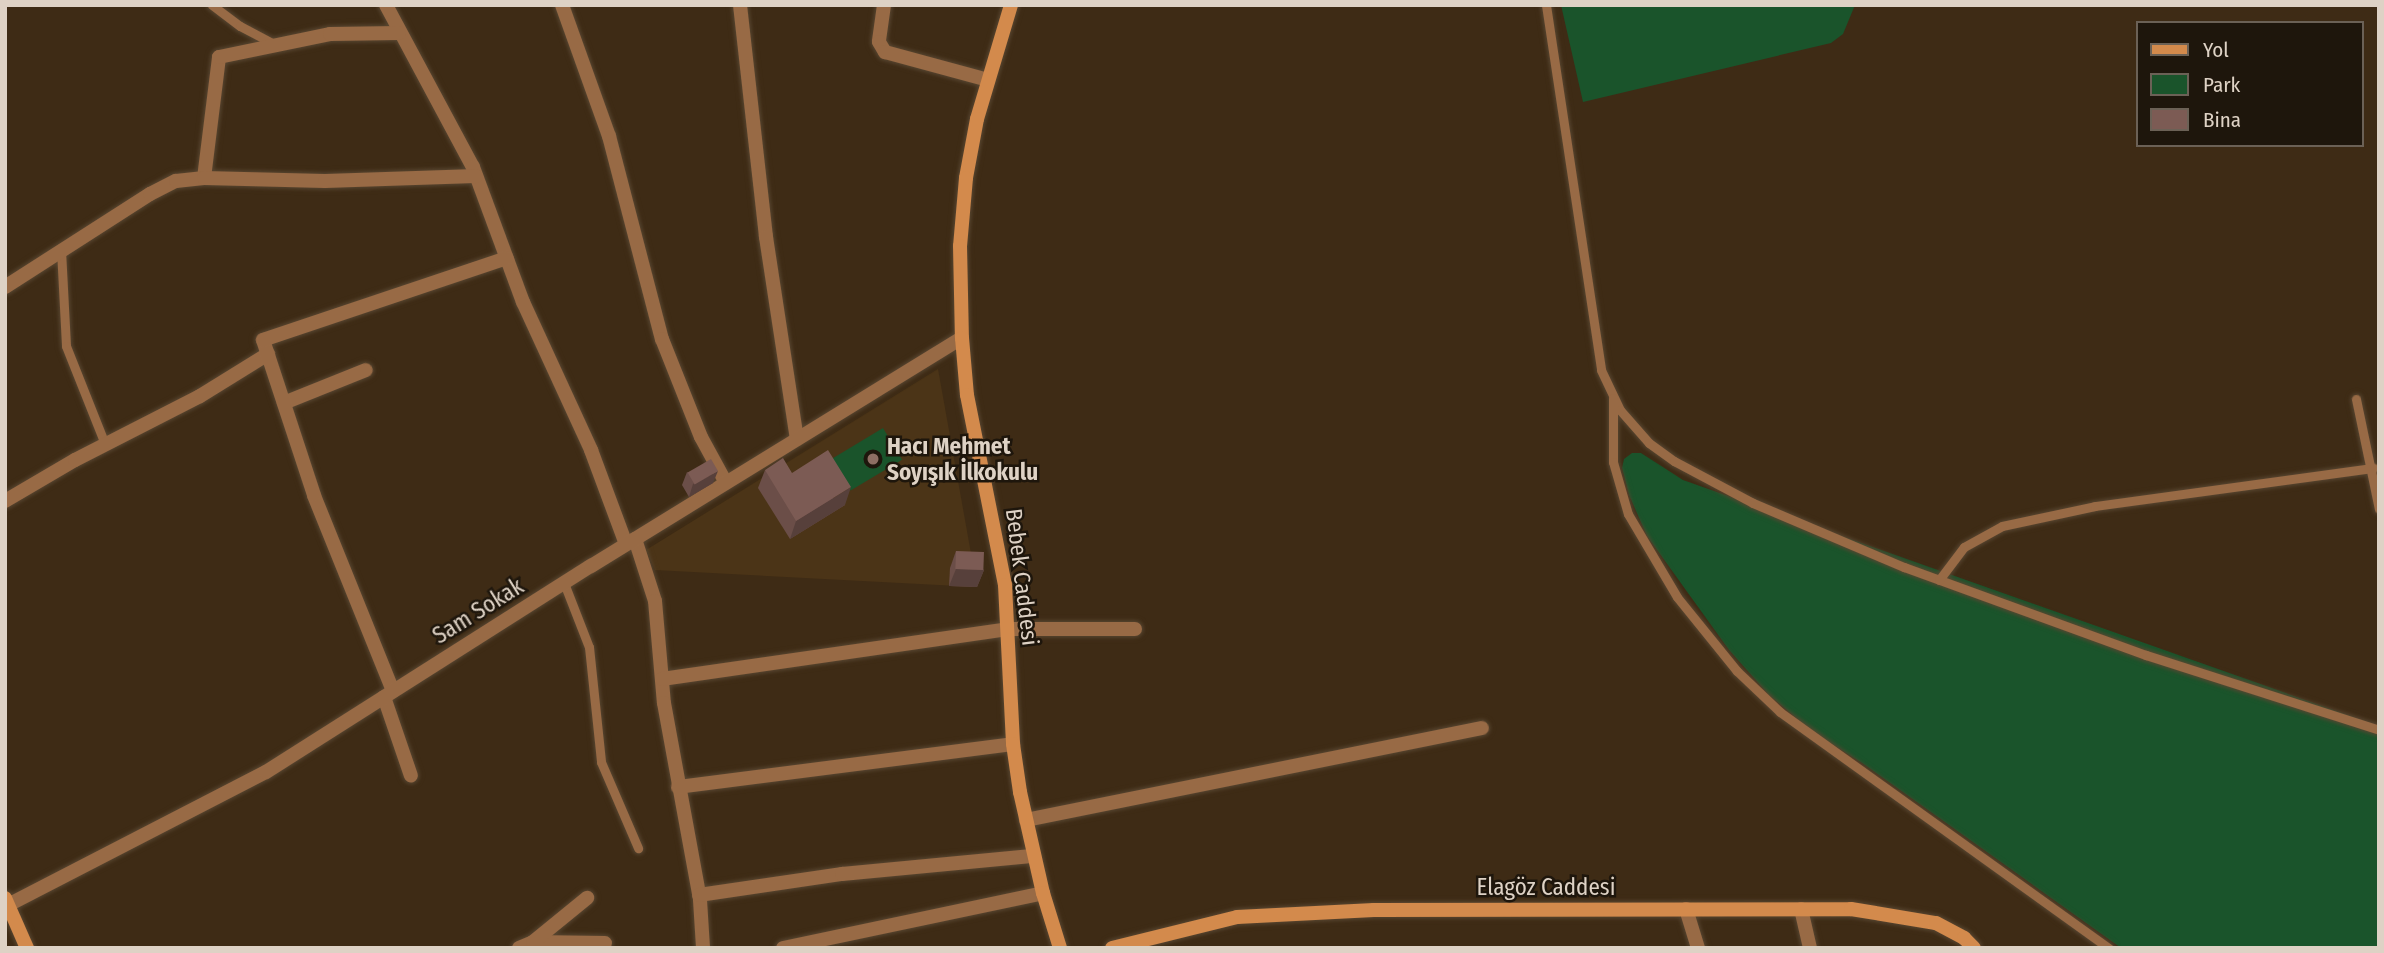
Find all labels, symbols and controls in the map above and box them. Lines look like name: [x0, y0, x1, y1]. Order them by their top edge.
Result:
legend: [2136, 21, 2363, 147]
text: Yol: [2203, 37, 2229, 63]
text: Park: [2203, 72, 2240, 98]
text: Bina: [2203, 107, 2241, 133]
place label: Hacı Mehmet Soyışık İlkokulu: [887, 432, 1038, 486]
marker: Hacı Mehmet Soyışık İlkokulu: [865, 451, 881, 467]
street label: Bebek Caddesi: [1000, 507, 1044, 647]
street label: Sam Sokak: [428, 572, 528, 650]
street label: Elagöz Caddesi: [1477, 873, 1615, 901]

